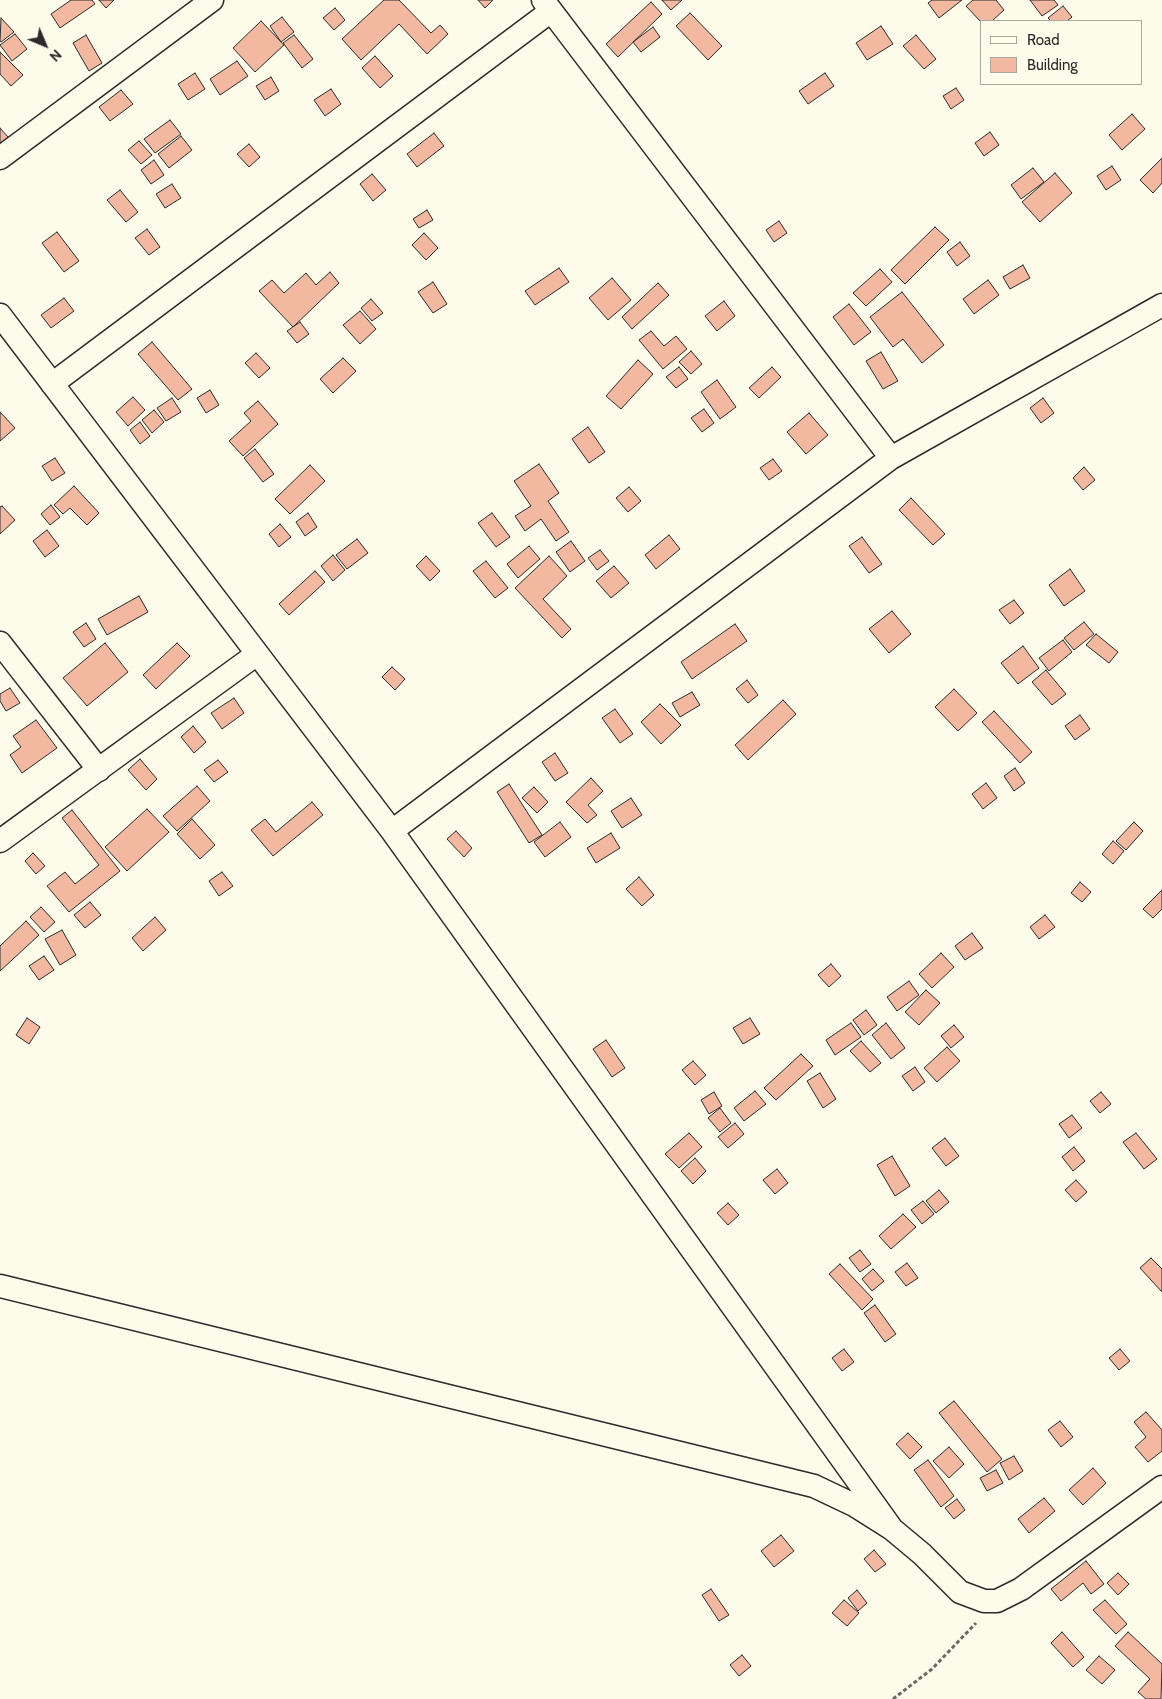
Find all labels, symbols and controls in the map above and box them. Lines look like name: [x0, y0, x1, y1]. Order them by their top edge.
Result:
north arrow: [20, 20, 70, 70]
legend: [980, 20, 1142, 85]
text: Road: [1027, 31, 1060, 49]
text: N: [46, 46, 65, 65]
text: Building: [1027, 56, 1078, 74]

